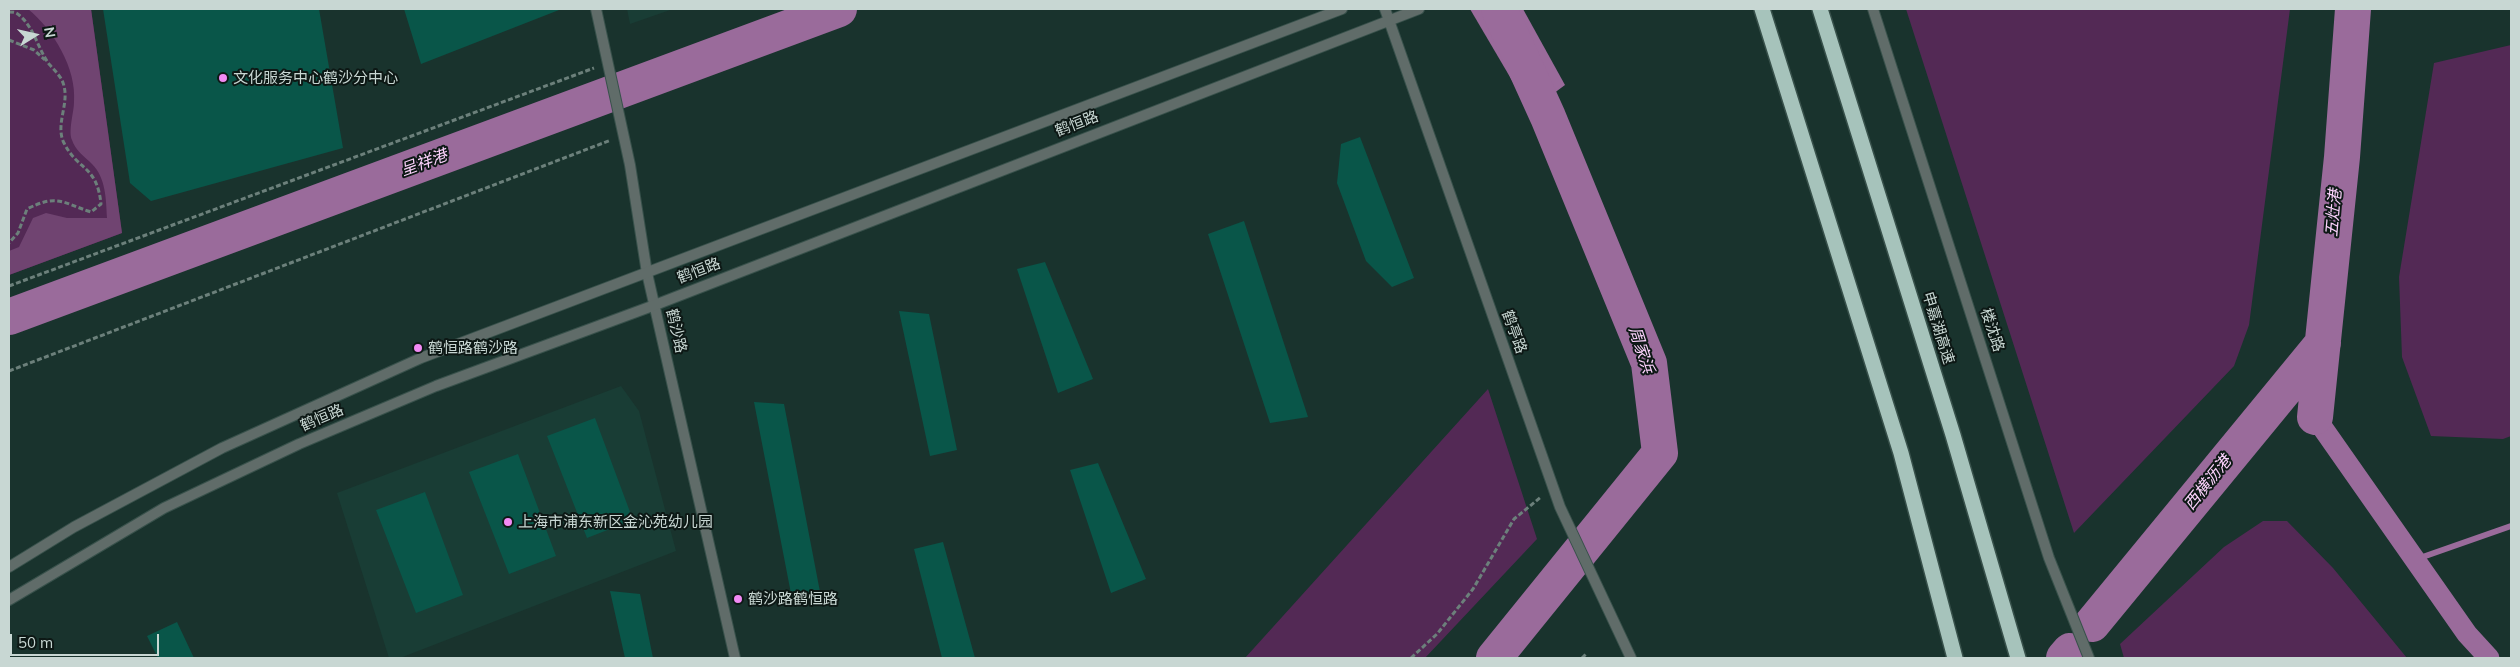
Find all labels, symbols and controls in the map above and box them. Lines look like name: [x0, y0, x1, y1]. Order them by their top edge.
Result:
north arrow: [10, 10, 60, 60]
text: N: [40, 26, 60, 39]
place label: 文化服务中心鹤沙分中心: [233, 69, 398, 87]
marker: 文化服务中心鹤沙分中心: [217, 72, 229, 84]
street label: 鹤恒路: [1053, 108, 1101, 140]
water label: 呈祥港: [398, 146, 450, 180]
water label: 五灶港: [2322, 188, 2346, 238]
street label: 鹤恒路: [675, 255, 723, 287]
street label: 申嘉湖高速: [1918, 290, 1958, 366]
street label: 楼沈路: [1976, 306, 2008, 354]
street label: 鹤沙路: [662, 307, 690, 355]
street label: 鹤亭路: [1498, 308, 1530, 356]
water label: 周家浜: [1624, 324, 1658, 376]
place label: 鹤恒路鹤沙路: [428, 339, 518, 357]
marker: 鹤恒路鹤沙路: [412, 342, 424, 354]
street label: 鹤恒路: [298, 401, 346, 435]
water label: 西横沥港: [2180, 452, 2236, 514]
place label: 上海市浦东新区金沁苑幼儿园: [518, 513, 713, 531]
marker: 上海市浦东新区金沁苑幼儿园: [502, 516, 514, 528]
place label: 鹤沙路鹤恒路: [748, 590, 838, 608]
marker: 鹤沙路鹤恒路: [732, 593, 744, 605]
scale bar: [12, 624, 161, 656]
text: 50 m: [18, 633, 53, 652]

